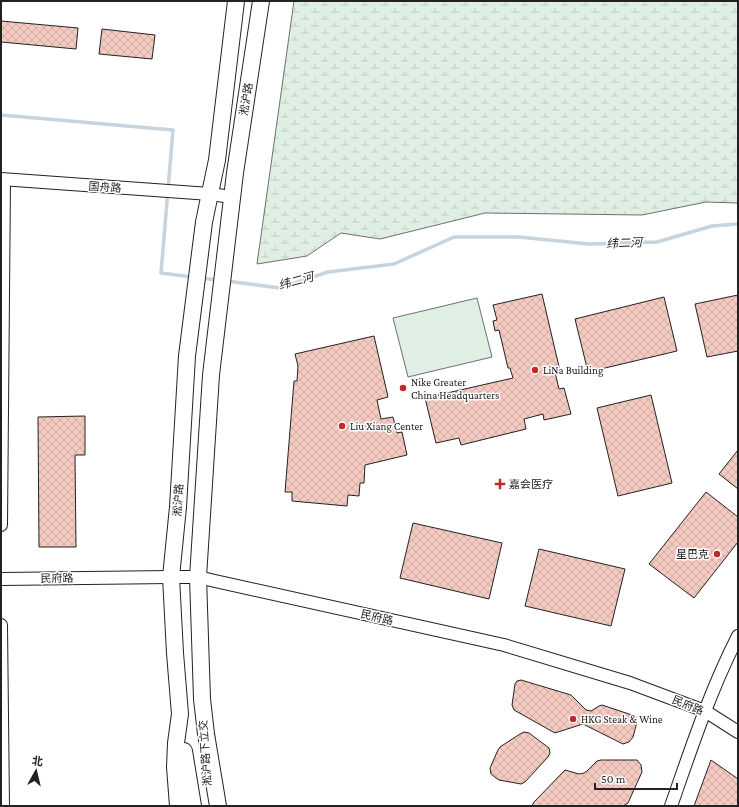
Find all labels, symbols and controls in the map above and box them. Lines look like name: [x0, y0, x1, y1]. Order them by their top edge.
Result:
street label: 淞沪路: [237, 82, 255, 116]
street label: 国舟路: [88, 180, 122, 194]
water label: 纬二河: [606, 235, 644, 251]
water label: 纬二河: [277, 269, 317, 292]
place label: LiNa Building: [543, 364, 604, 377]
marker: LiNa Building: [530, 365, 540, 375]
place label: Nike Greater China Headquarters: [411, 376, 499, 402]
marker: Nike Greater China Headquarters: [398, 383, 408, 393]
place label: Liu Xiang Center: [350, 420, 423, 433]
marker: Liu Xiang Center: [337, 421, 347, 431]
marker: 嘉会医疗: [494, 478, 506, 490]
place label: 嘉会医疗: [509, 478, 553, 490]
street label: 淞沪路: [171, 483, 185, 517]
place label: 星巴克: [676, 548, 709, 560]
marker: 星巴克: [712, 549, 722, 559]
street label: 民府路: [40, 572, 74, 584]
street label: 民府路: [360, 607, 394, 627]
street label: 民府路: [670, 693, 706, 717]
place label: HKG Steak & Wine: [581, 713, 663, 725]
marker: HKG Steak & Wine: [568, 714, 578, 724]
street label: 淞沪路下立交: [197, 720, 213, 786]
north arrow: [16, 751, 56, 791]
text: 北: [31, 754, 44, 768]
scale bar: [595, 765, 677, 791]
text: 50 m: [601, 772, 626, 786]

